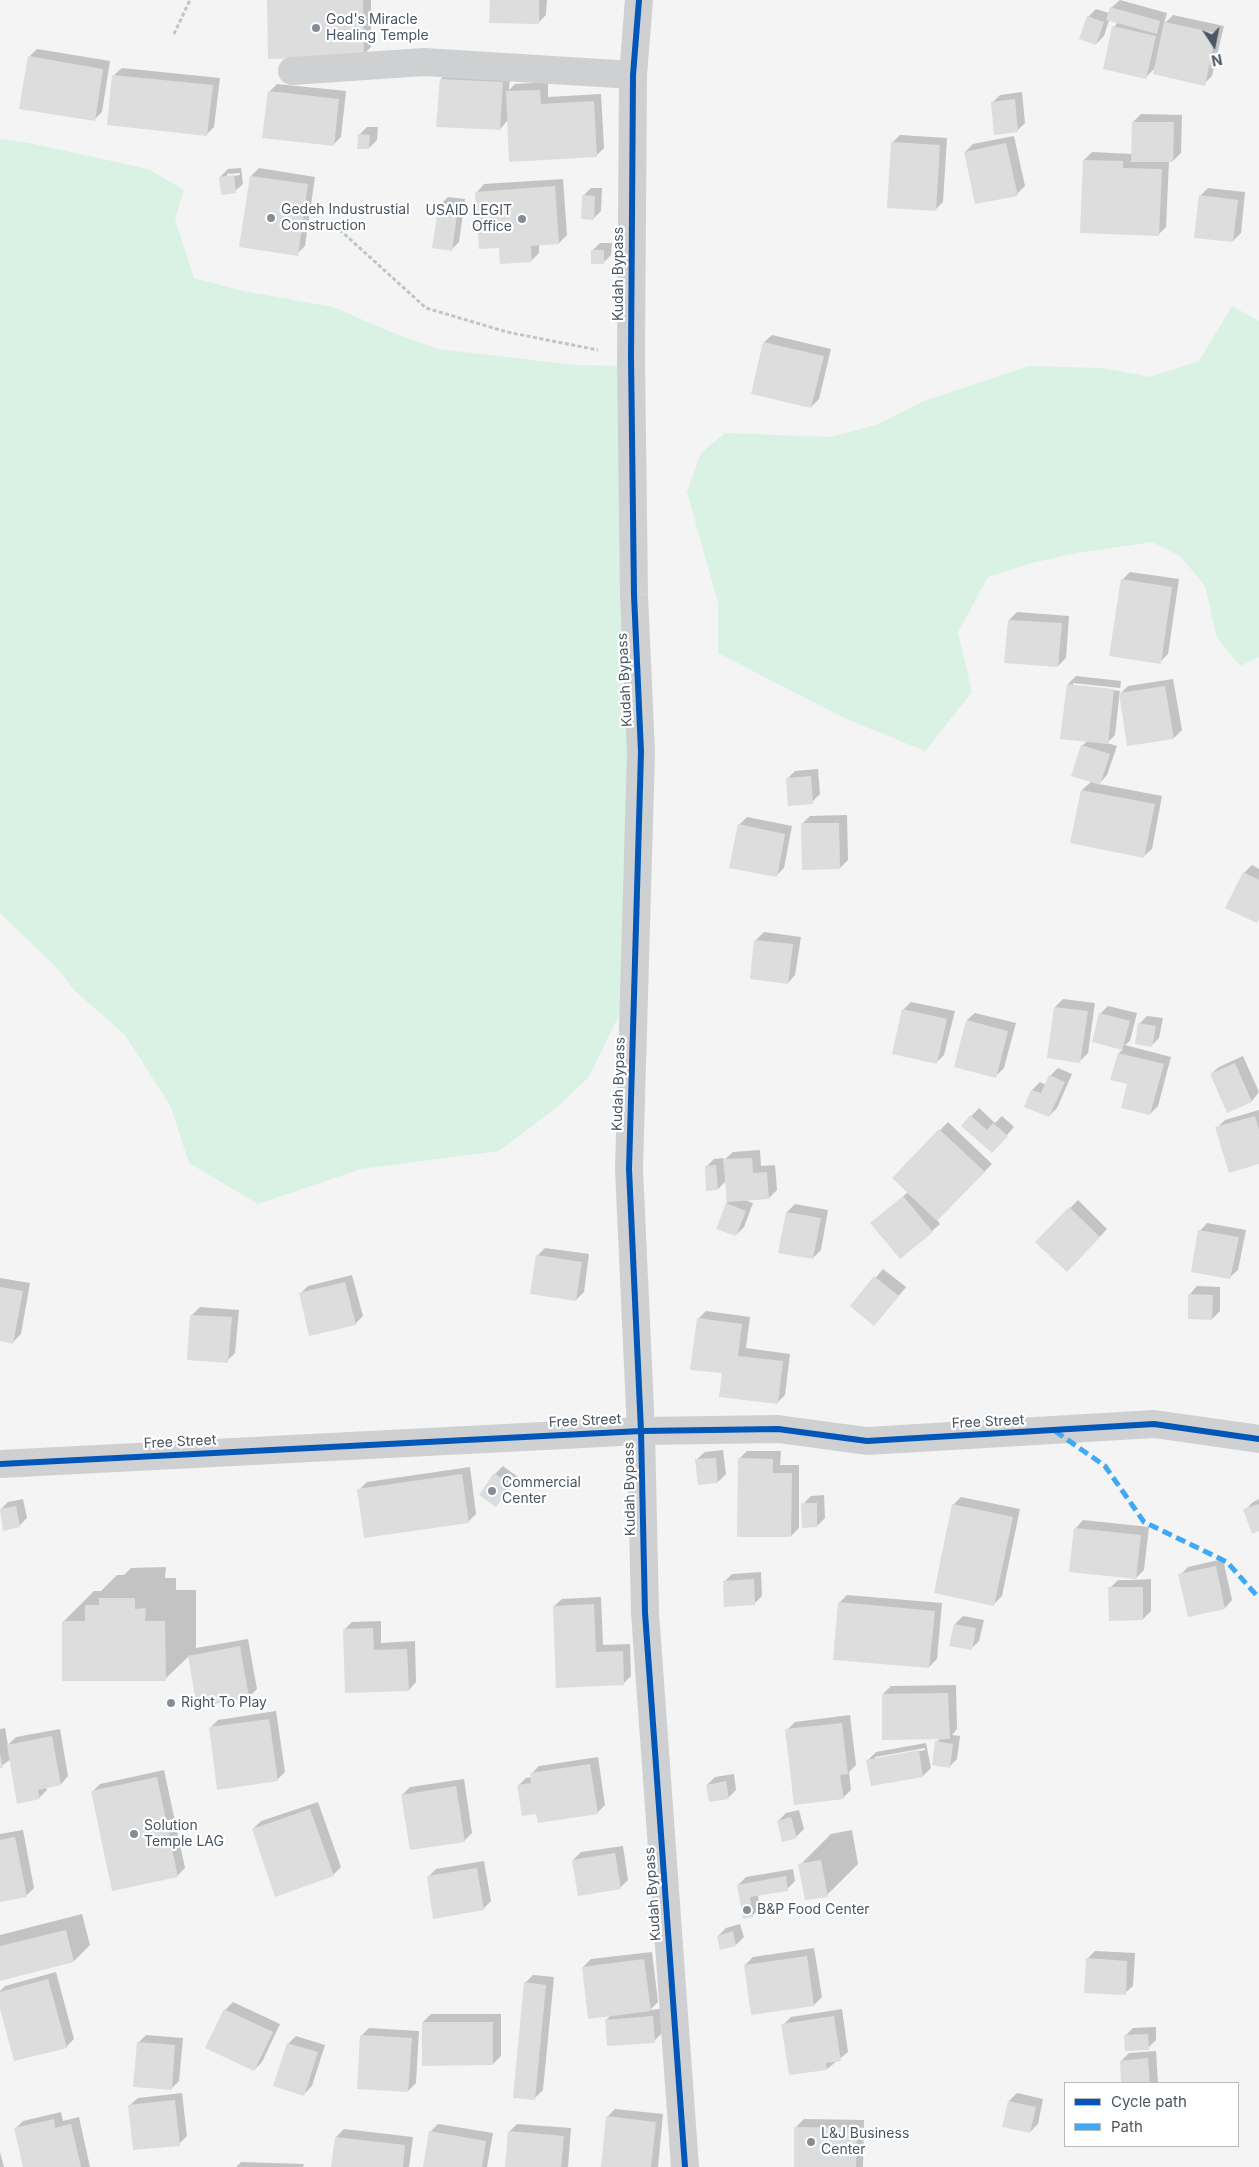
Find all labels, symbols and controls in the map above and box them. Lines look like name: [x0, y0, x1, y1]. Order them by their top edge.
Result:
place label: God's Miracle Healing Temple: [326, 12, 429, 44]
north arrow: [1189, 20, 1239, 70]
marker: God's Miracle Healing Temple: [310, 22, 322, 34]
text: N: [1210, 51, 1224, 70]
place label: Gedeh Industrustial Construction: [281, 202, 410, 234]
place label: USAID LEGIT Office: [426, 203, 512, 236]
marker: Gedeh Industrustial Construction: [265, 212, 277, 224]
marker: USAID LEGIT Office: [516, 213, 528, 225]
street label: Kudah Bypass: [611, 227, 627, 321]
street label: Kudah Bypass: [614, 633, 636, 727]
street label: Kudah Bypass: [609, 1037, 629, 1131]
street label: Free Street: [548, 1411, 622, 1431]
street label: Free Street: [951, 1412, 1025, 1432]
street label: Free Street: [143, 1432, 217, 1452]
street label: Kudah Bypass: [621, 1442, 639, 1536]
place label: Commercial Center: [502, 1475, 581, 1508]
marker: Commercial Center: [486, 1485, 498, 1497]
place label: Right To Play: [181, 1695, 267, 1711]
marker: Right To Play: [165, 1697, 177, 1709]
place label: Solution Temple LAG: [144, 1818, 224, 1850]
marker: Solution Temple LAG: [128, 1828, 140, 1840]
street label: Kudah Bypass: [641, 1846, 665, 1942]
place label: B&P Food Center: [757, 1902, 870, 1918]
marker: B&P Food Center: [741, 1904, 753, 1916]
legend: [1064, 2082, 1239, 2147]
text: Cycle path: [1111, 2092, 1187, 2111]
text: Path: [1111, 2117, 1143, 2136]
place label: L&J Business Center: [821, 2126, 909, 2158]
marker: L&J Business Center: [805, 2136, 817, 2148]

